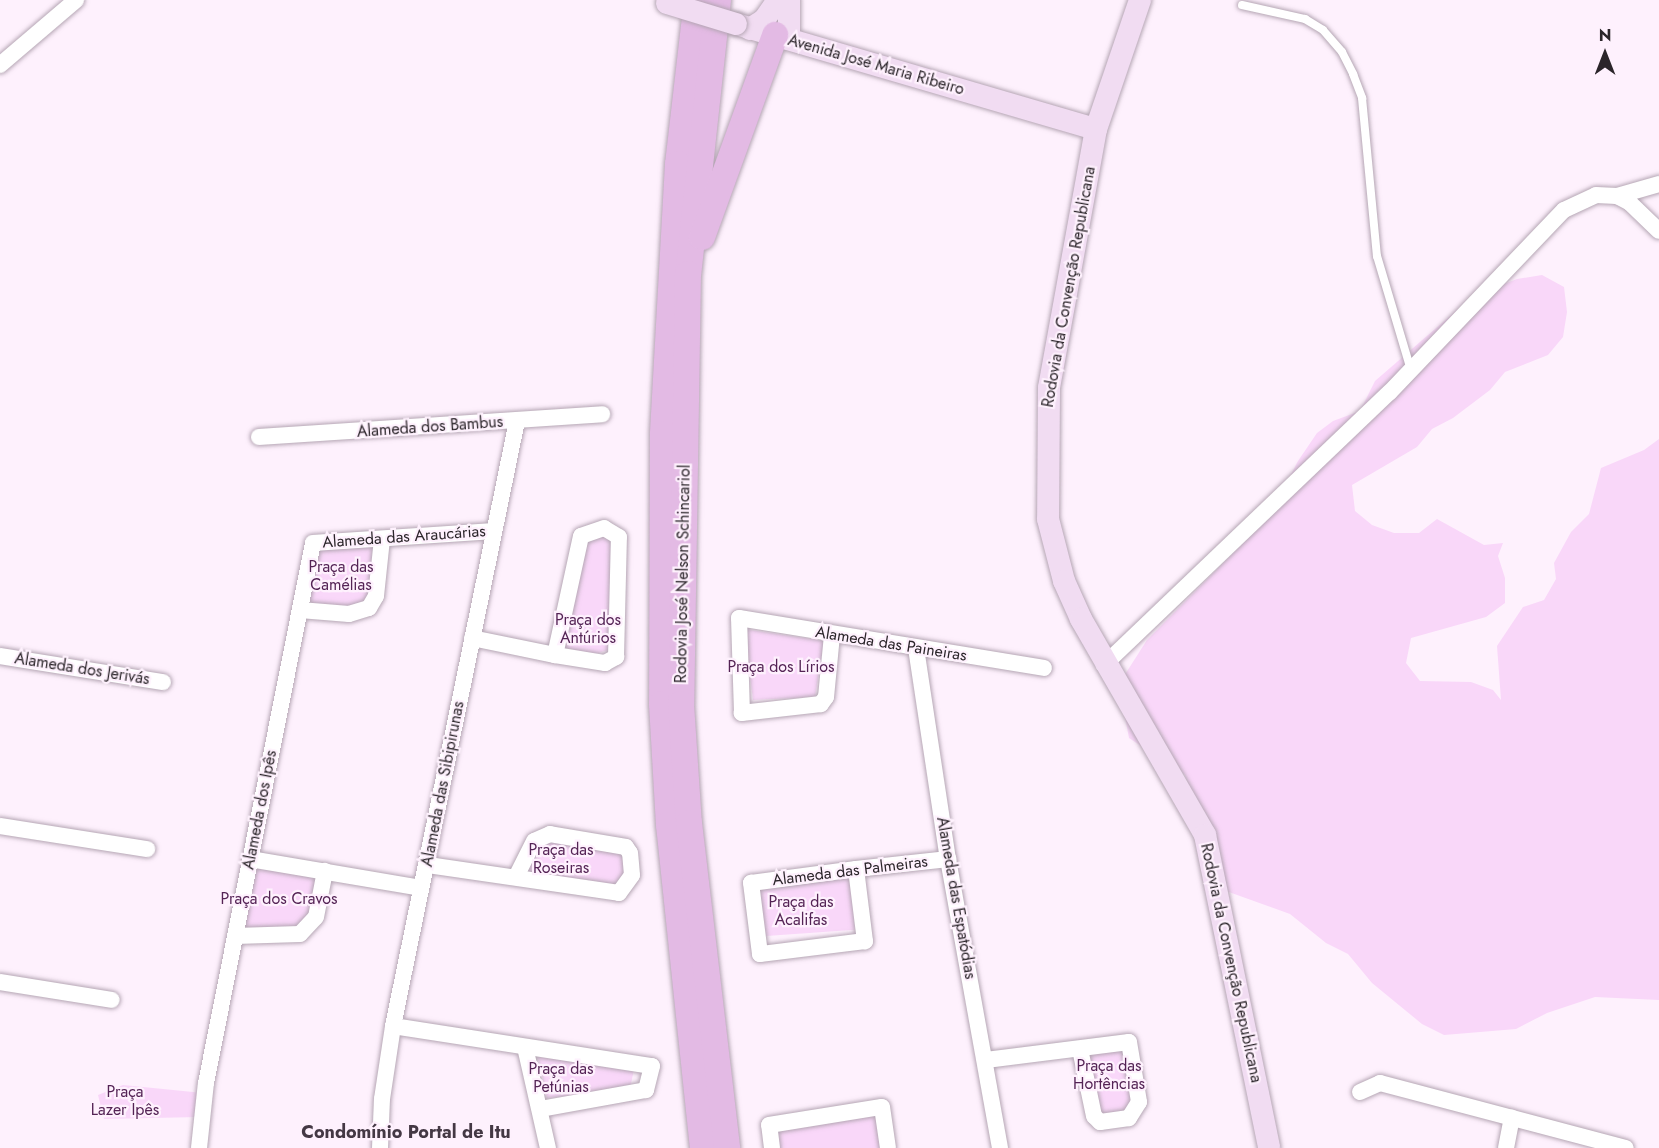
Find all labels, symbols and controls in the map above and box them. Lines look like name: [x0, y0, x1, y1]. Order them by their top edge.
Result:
north arrow: [1575, 24, 1635, 84]
text: N: [1599, 24, 1611, 47]
street label: Avenida José Maria Ribeiro: [786, 31, 966, 99]
street label: Rodovia da Convenção Republicana: [1038, 165, 1100, 409]
street label: Alameda dos Bambus: [356, 412, 504, 442]
street label: Rodovia José Nelson Schincariol: [671, 465, 695, 683]
street label: Alameda das Araucárias: [322, 522, 486, 552]
park label: Praça das Camélias: [308, 557, 374, 595]
park label: Praça dos Antúrios: [555, 610, 621, 648]
street label: Alameda das Paineiras: [814, 623, 968, 665]
street label: Alameda dos Jerivás: [13, 649, 151, 689]
park label: Praça dos Lírios: [727, 657, 835, 677]
street label: Alameda das Sibipirunas: [418, 700, 468, 868]
street label: Alameda dos Ipês: [239, 749, 281, 871]
street label: Alameda das Espatódias: [932, 815, 980, 981]
park label: Praça das Roseiras: [528, 840, 594, 878]
street label: Rodovia da Convenção Republicana: [1196, 842, 1266, 1084]
street label: Alameda das Palmeiras: [771, 852, 929, 890]
park label: Praça dos Cravos: [221, 889, 337, 909]
park label: Praça das Acalifas: [768, 892, 834, 930]
park label: Praça das Hortências: [1073, 1056, 1145, 1094]
park label: Praça das Petúnias: [528, 1059, 594, 1097]
park label: Praça Lazer Ipês: [91, 1082, 159, 1120]
district label: Condomínio Portal de Itu: [301, 1121, 511, 1143]

